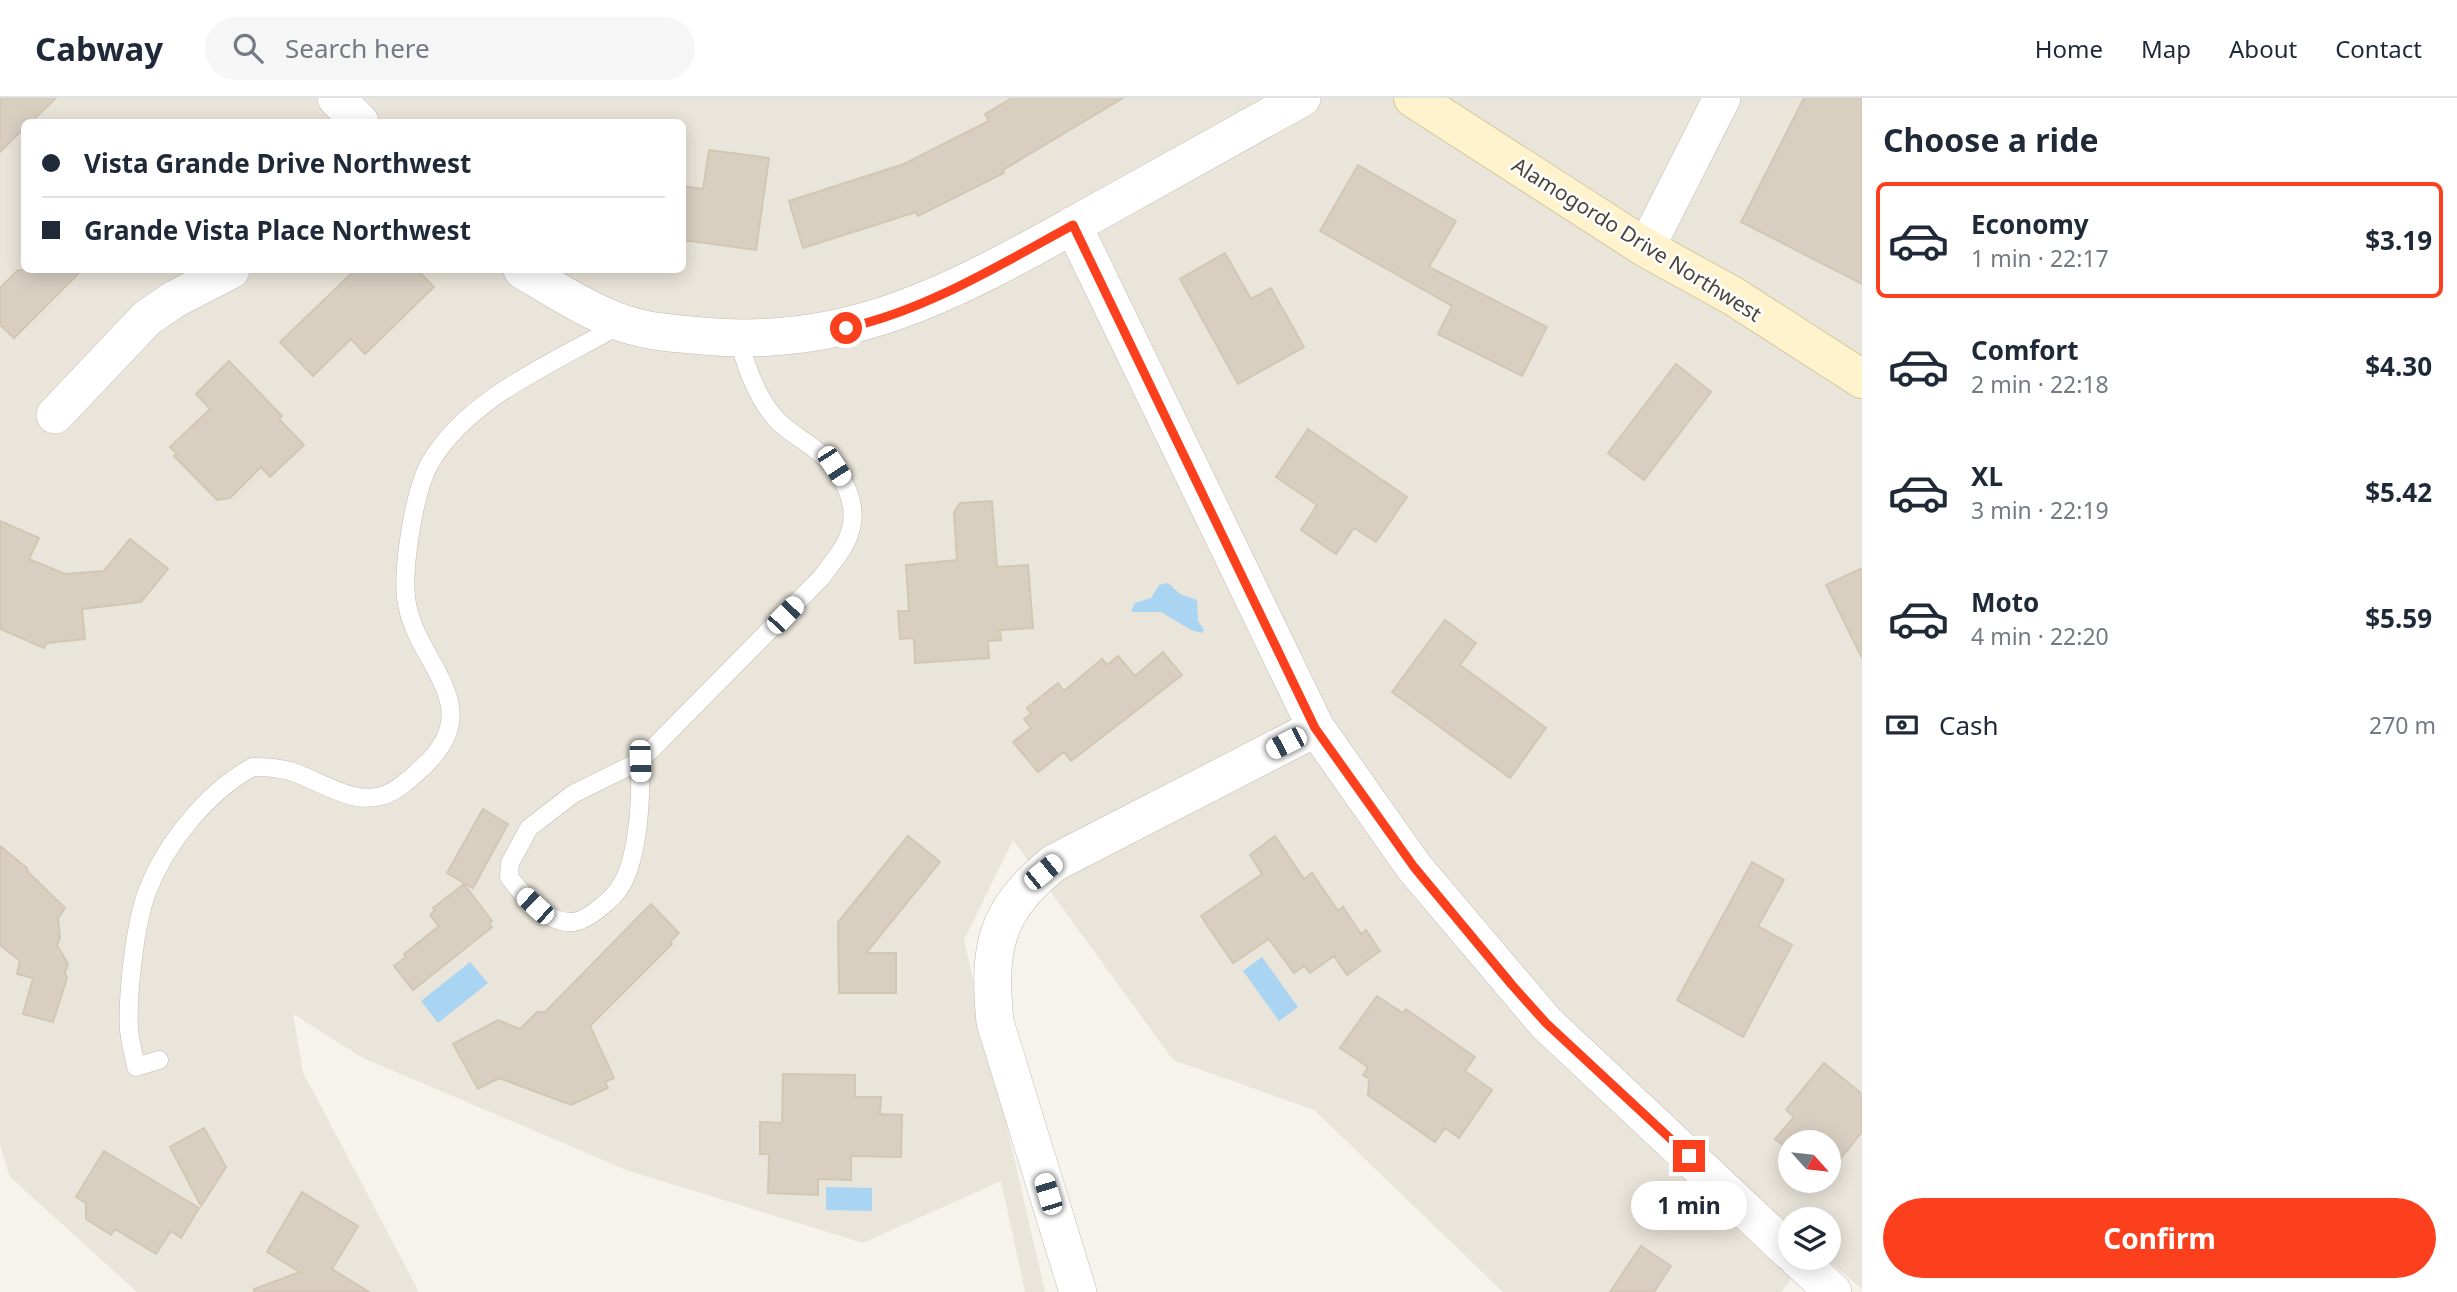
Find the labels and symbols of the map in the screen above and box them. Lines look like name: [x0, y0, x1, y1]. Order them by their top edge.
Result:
street label: Alamogordo Drive Northwest: [1507, 151, 1767, 328]
route start: [830, 312, 862, 344]
car: [814, 443, 855, 489]
car: [763, 593, 808, 637]
car: [1263, 724, 1310, 762]
car: [629, 740, 652, 782]
car: [1021, 851, 1066, 893]
car: [513, 884, 558, 928]
north arrow: [1778, 1130, 1841, 1194]
route end: [1673, 1140, 1705, 1172]
car: [1032, 1171, 1065, 1217]
callout: 1 min: [1631, 1180, 1747, 1230]

